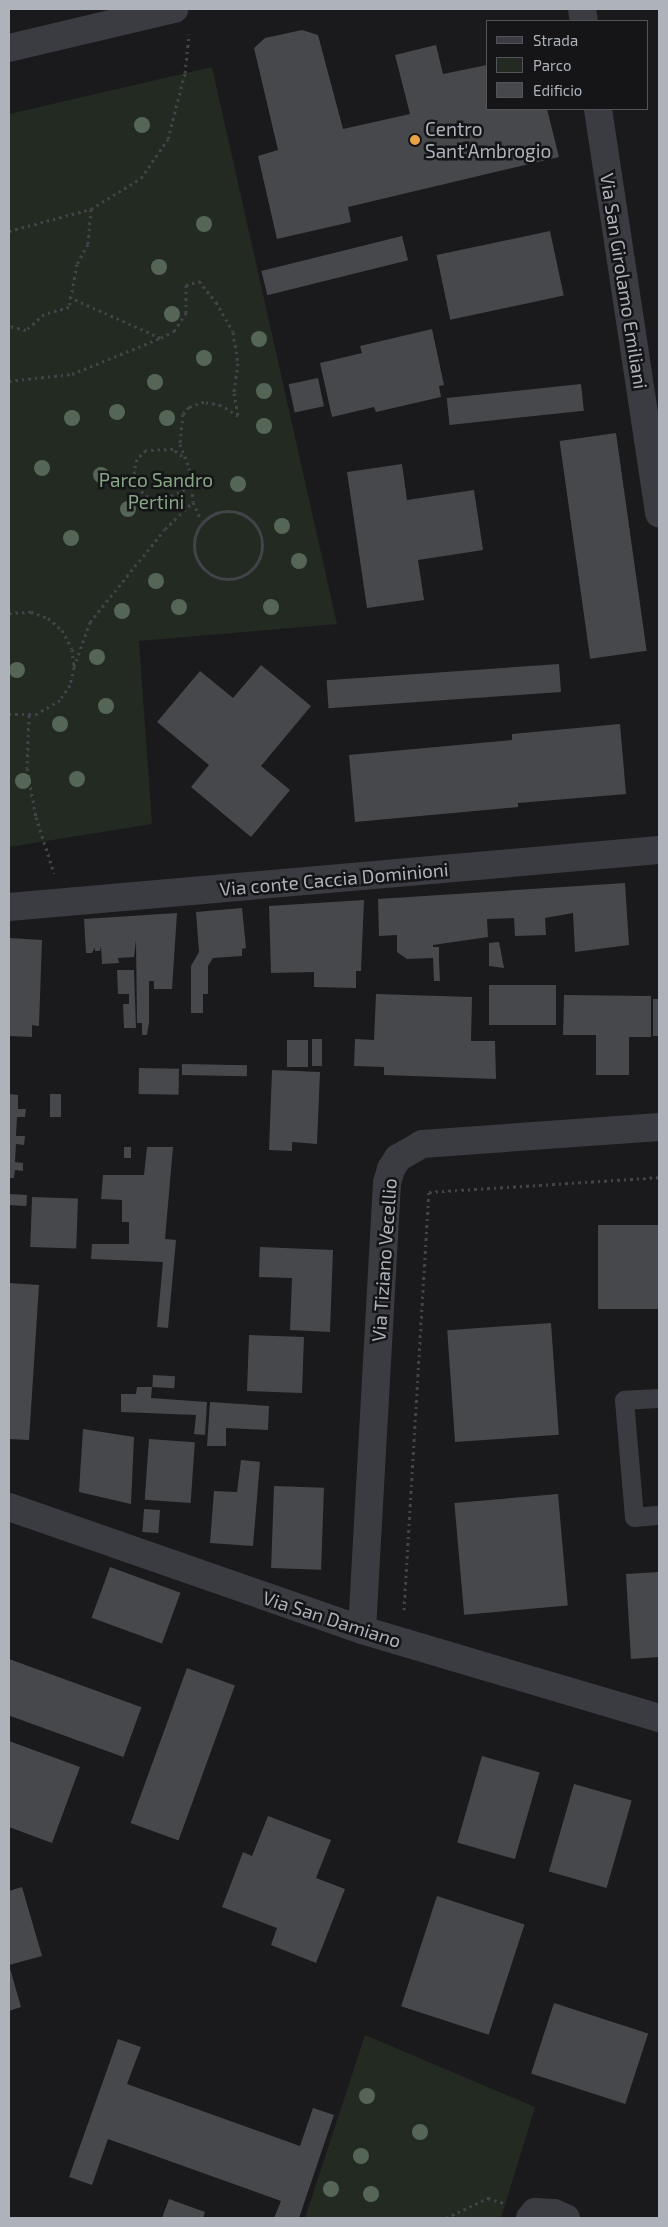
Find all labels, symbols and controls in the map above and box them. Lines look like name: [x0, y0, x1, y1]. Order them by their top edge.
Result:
legend: [486, 20, 648, 110]
text: Strada: [533, 31, 578, 49]
text: Parco: [533, 56, 572, 74]
text: Edificio: [533, 81, 582, 99]
place label: Centro Sant'Ambrogio: [425, 118, 551, 162]
marker: Centro Sant'Ambrogio: [409, 134, 421, 146]
street label: Via San Girolamo Emiliani: [596, 171, 652, 391]
park label: Parco Sandro Pertini: [99, 469, 213, 513]
street label: Via conte Caccia Dominioni: [219, 858, 449, 900]
street label: Via Tiziano Vecellio: [367, 1177, 401, 1343]
street label: Via San Damiano: [260, 1586, 404, 1652]

